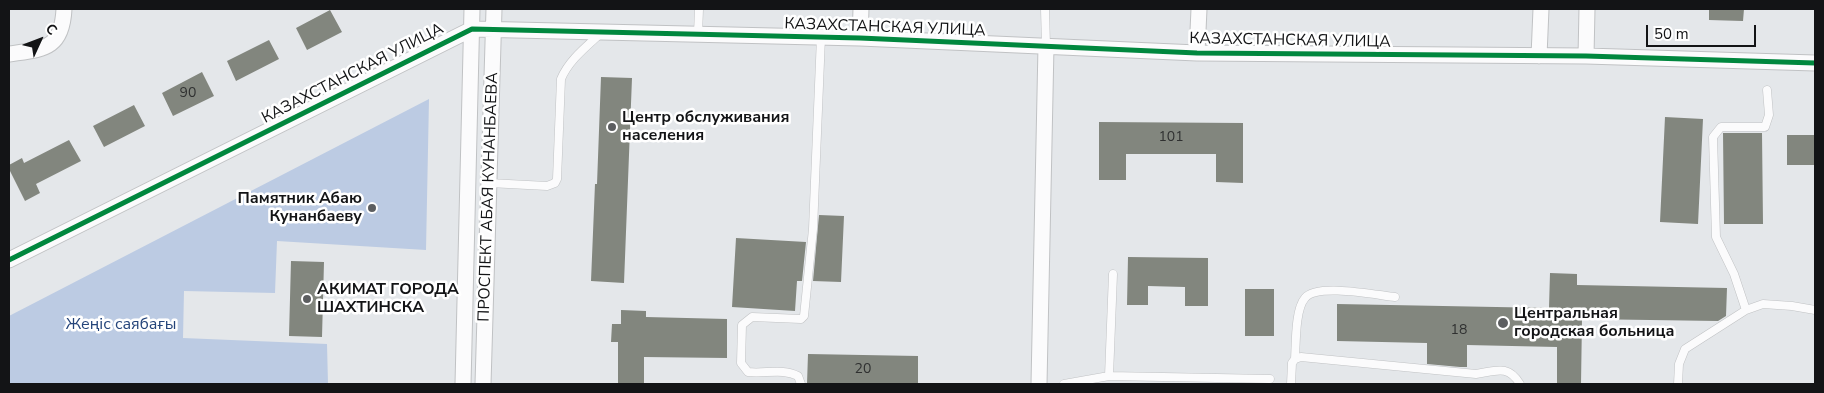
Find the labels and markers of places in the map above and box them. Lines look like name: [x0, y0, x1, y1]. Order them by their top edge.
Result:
place label: Центр обслуживания населения: [622, 108, 789, 146]
marker: Центр обслуживания населения: [606, 121, 618, 133]
place label: Памятник Абаю Кунанбаеву: [238, 189, 362, 227]
marker: Памятник Абаю Кунанбаеву: [366, 202, 378, 214]
place label: АКИМАТ ГОРОДА ШАХТИНСКА: [317, 280, 459, 318]
marker: АКИМАТ ГОРОДА ШАХТИНСКА: [301, 293, 313, 305]
place label: Центральная городская больница: [1514, 304, 1674, 342]
marker: Центральная городская больница: [1496, 316, 1510, 330]

